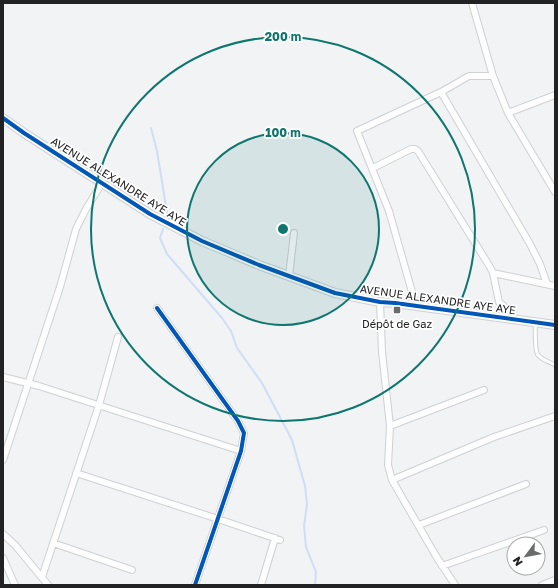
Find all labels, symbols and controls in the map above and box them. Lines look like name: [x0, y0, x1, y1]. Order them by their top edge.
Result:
text: 200 m: [265, 29, 301, 44]
text: 100 m: [265, 125, 301, 140]
street label: AVENUE ALEXANDRE AYE AYE: [49, 134, 189, 228]
centre of rings: [276, 222, 290, 236]
street label: AVENUE ALEXANDRE AYE AYE: [359, 282, 517, 316]
marker: Dépôt de Gaz: [392, 305, 402, 315]
place label: Dépôt de Gaz: [362, 317, 432, 330]
north arrow: [506, 536, 546, 576]
text: N: [509, 555, 525, 569]

